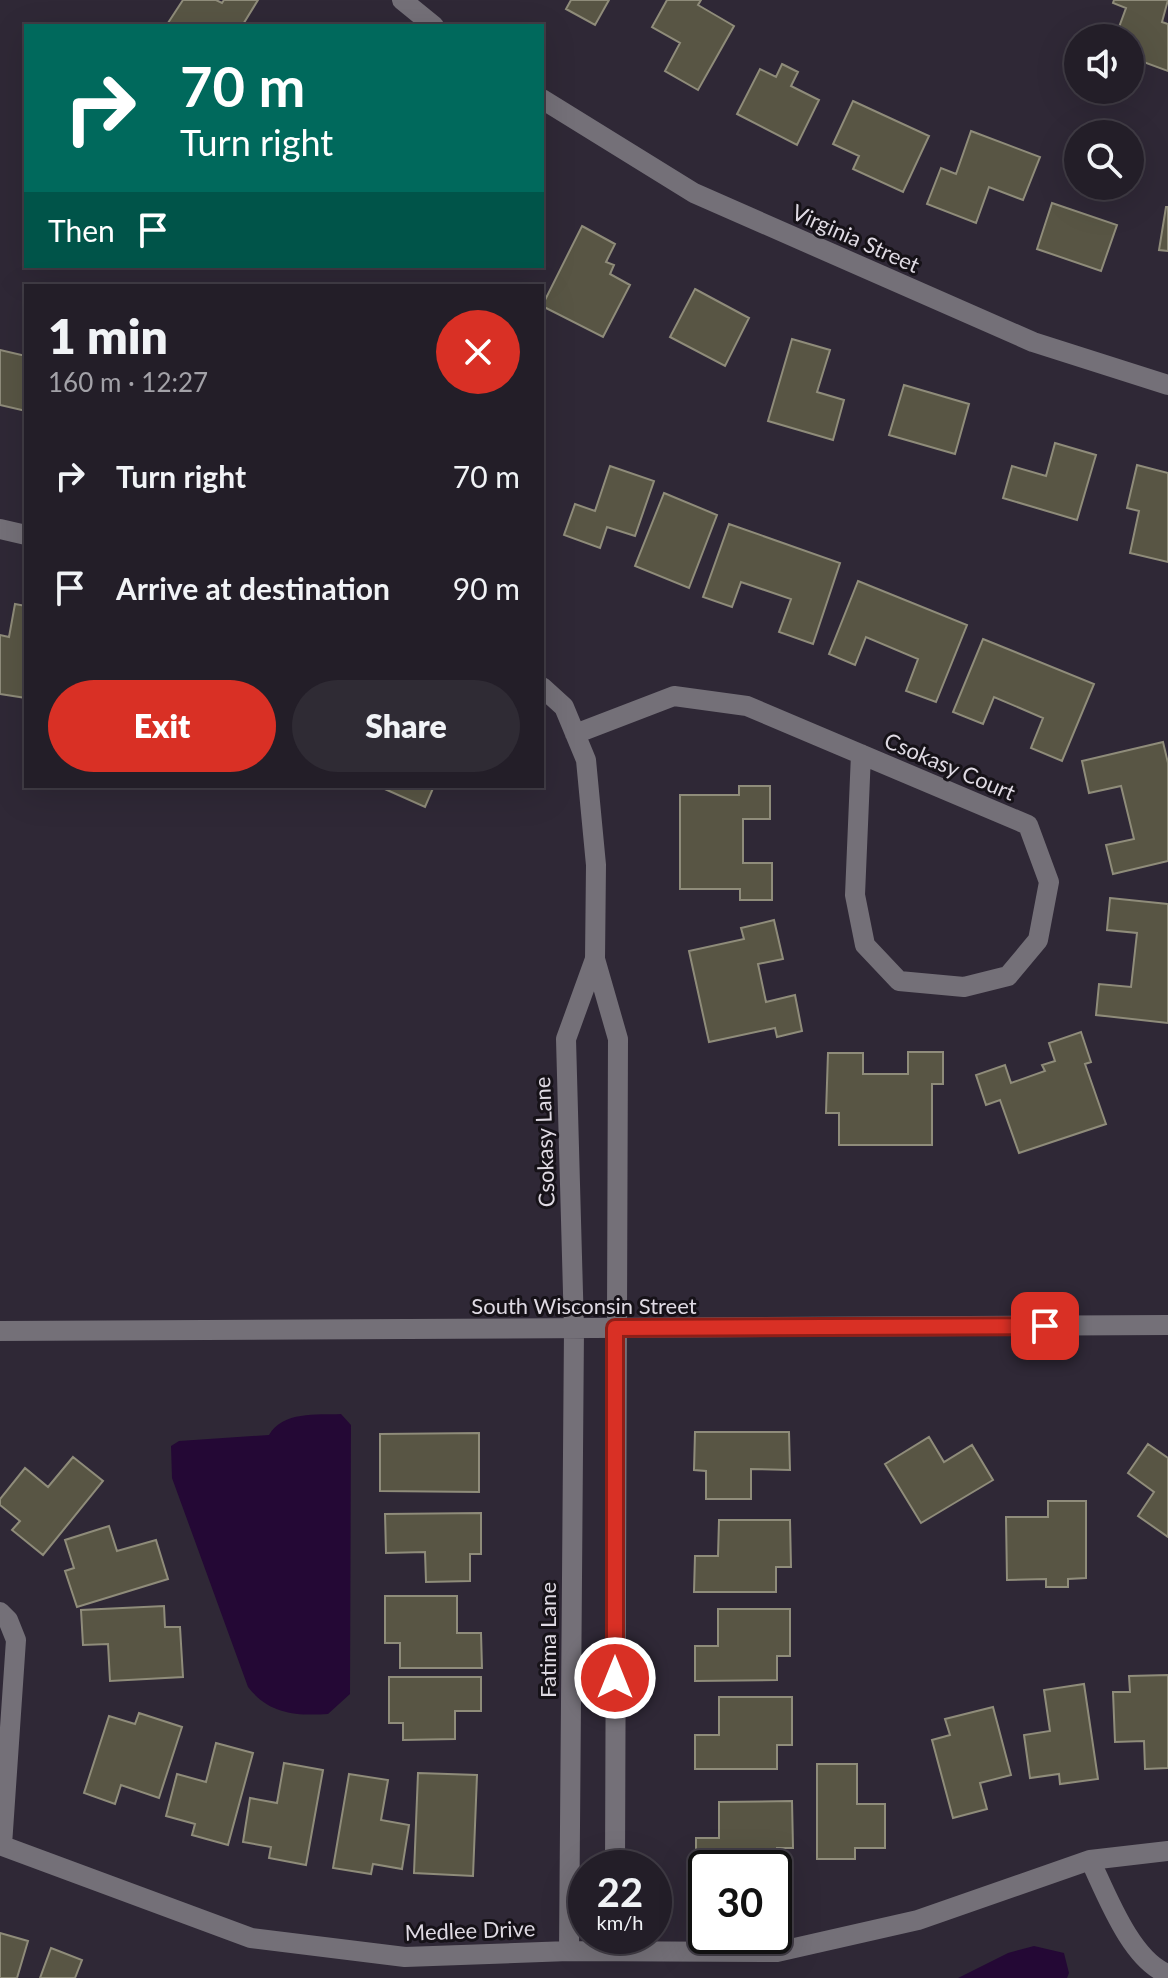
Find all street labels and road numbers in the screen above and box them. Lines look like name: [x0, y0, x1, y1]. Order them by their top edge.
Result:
street label: Virginia Street: [788, 198, 924, 278]
street label: Csokasy Court: [880, 726, 1020, 806]
street label: Csokasy Lane: [528, 1076, 560, 1208]
street label: South Wisconsin Street: [471, 1292, 697, 1319]
street label: Fatima Lane: [534, 1582, 561, 1698]
street label: Medlee Drive: [404, 1914, 536, 1946]

